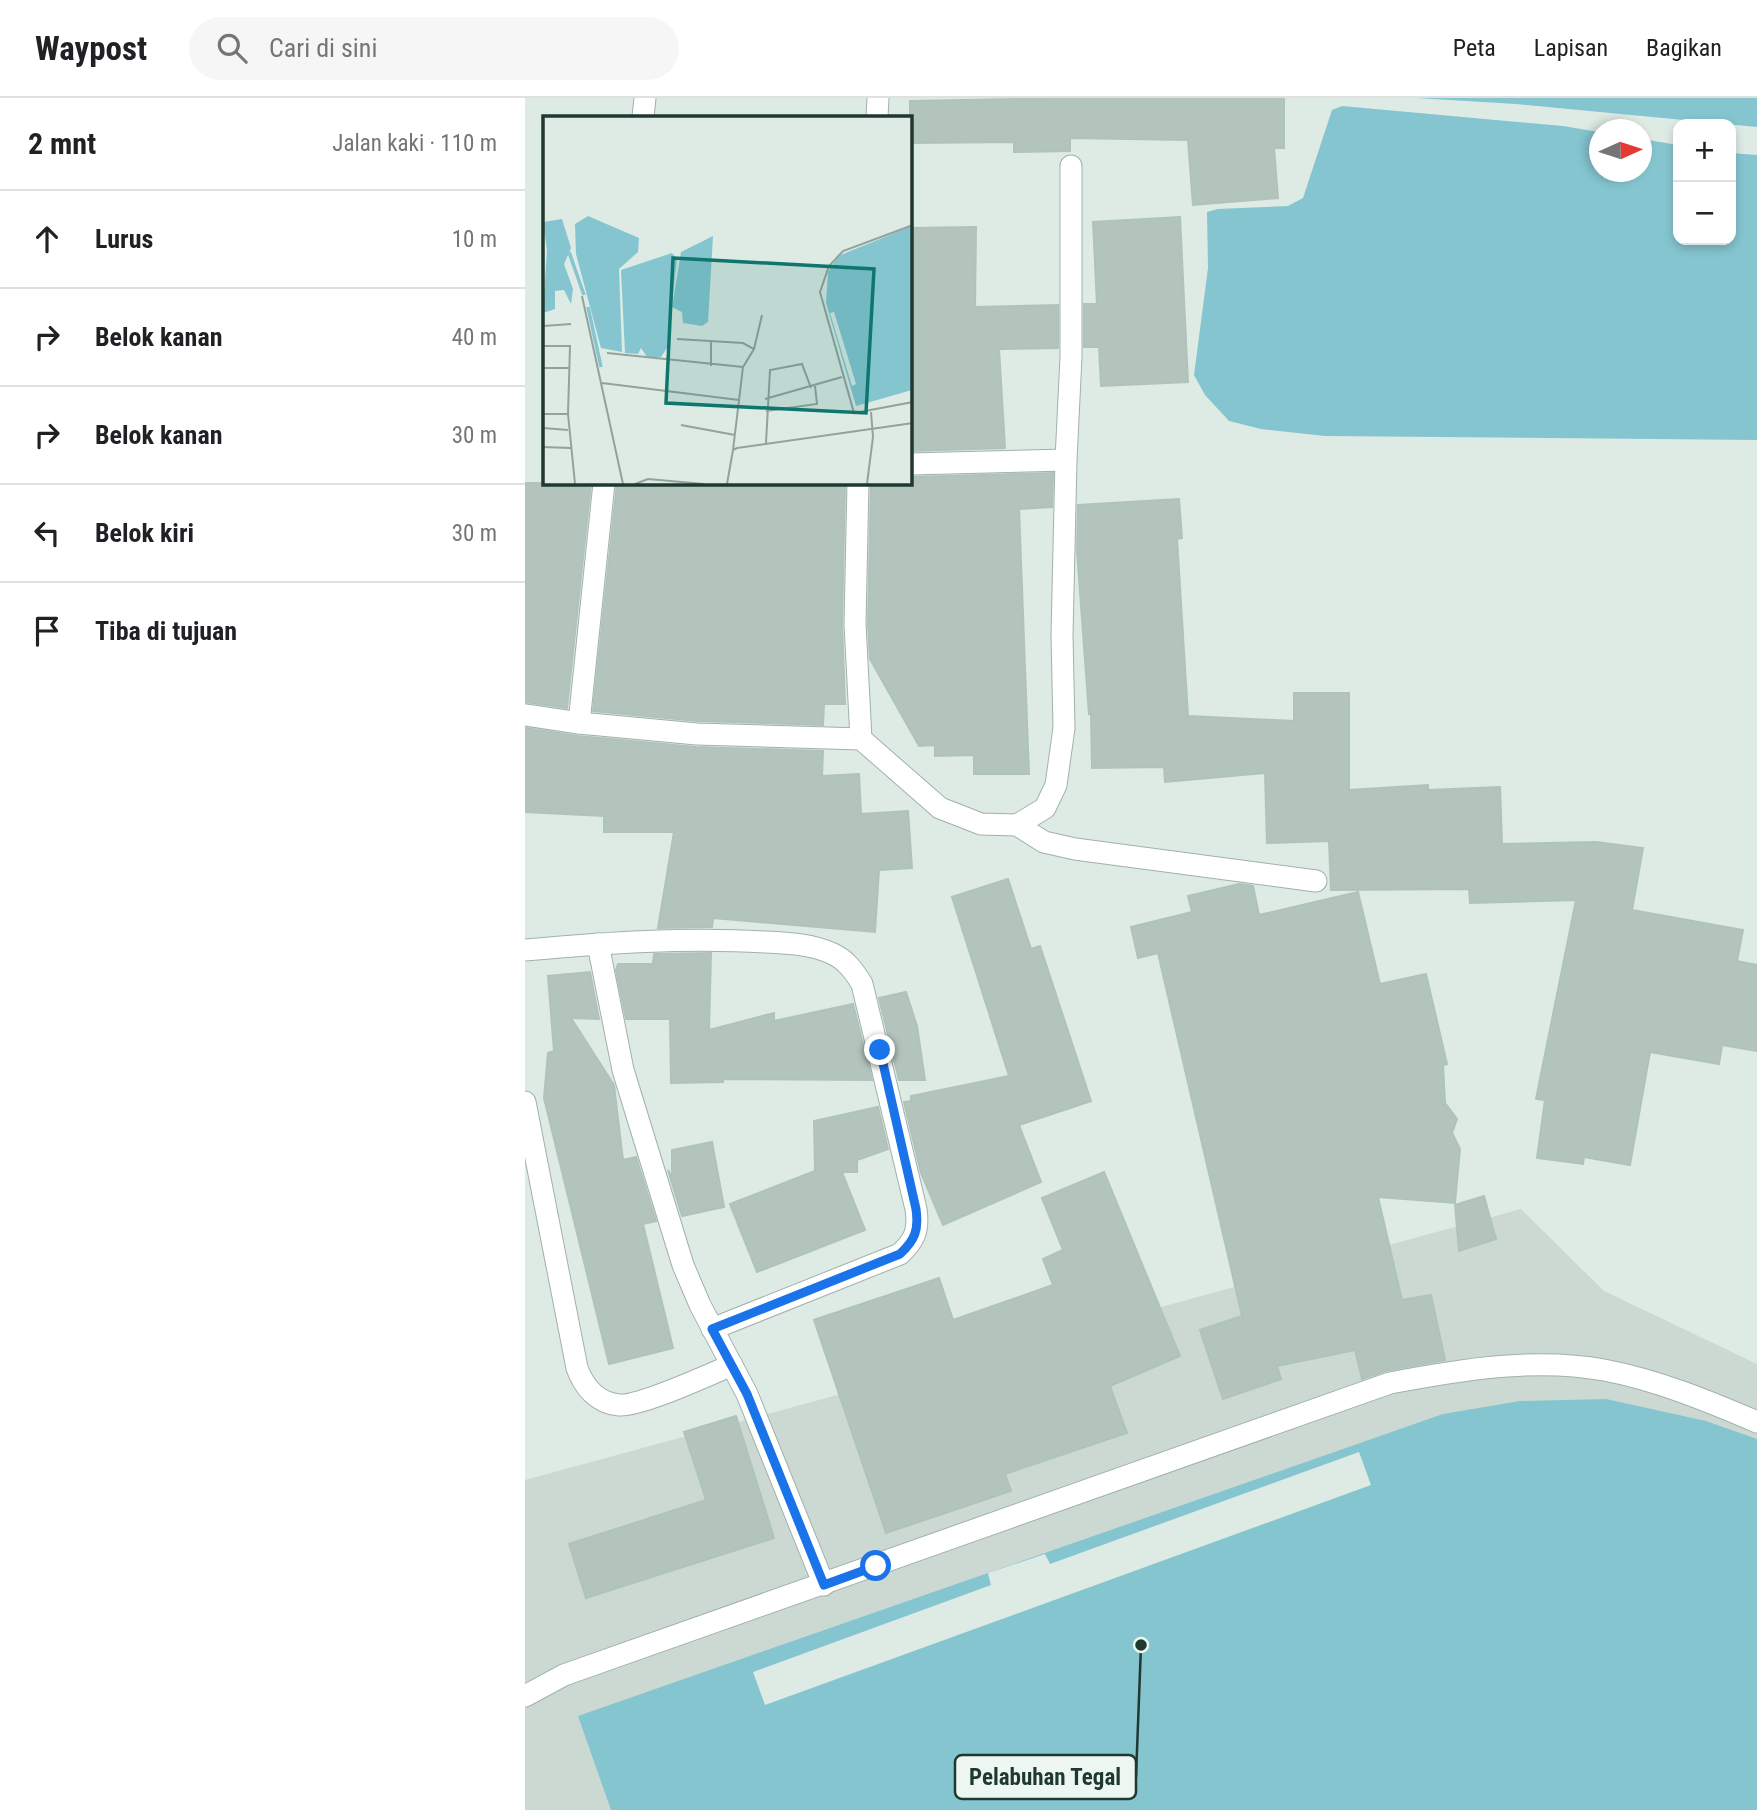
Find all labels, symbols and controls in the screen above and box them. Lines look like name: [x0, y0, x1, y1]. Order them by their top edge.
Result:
search box: [189, 17, 679, 80]
text: Waypost: [35, 29, 147, 68]
icon: search: [213, 29, 251, 67]
text: Cari di sini: [269, 33, 377, 63]
text: Peta: [1453, 34, 1496, 62]
text: Lapisan: [1534, 34, 1608, 62]
text: Bagikan: [1646, 34, 1722, 62]
inset map: [543, 116, 912, 485]
north arrow: [1589, 119, 1652, 182]
map controls: [1673, 119, 1736, 245]
button: +: [1673, 119, 1736, 182]
text: 2 mnt: [28, 126, 96, 161]
text: Jalan kaki · 110 m: [332, 130, 497, 157]
button: −: [1673, 182, 1736, 245]
icon: ahead: [28, 220, 66, 258]
text: Lurus: [95, 224, 153, 254]
text: 10 m: [452, 226, 497, 253]
icon: right: [28, 318, 66, 356]
text: Belok kanan: [95, 322, 222, 352]
text: 40 m: [452, 324, 497, 351]
icon: right: [28, 416, 66, 454]
text: Belok kanan: [95, 420, 222, 450]
text: 30 m: [452, 422, 497, 449]
icon: left: [28, 514, 66, 552]
text: Belok kiri: [95, 518, 194, 548]
text: 30 m: [452, 520, 497, 547]
icon: arrive: [28, 612, 66, 650]
text: Tiba di tujuan: [95, 616, 237, 646]
route end: [864, 1034, 895, 1065]
route start: [860, 1550, 891, 1581]
callout: Pelabuhan Tegal: [955, 1755, 1136, 1799]
text: Pelabuhan Tegal: [969, 1764, 1121, 1791]

